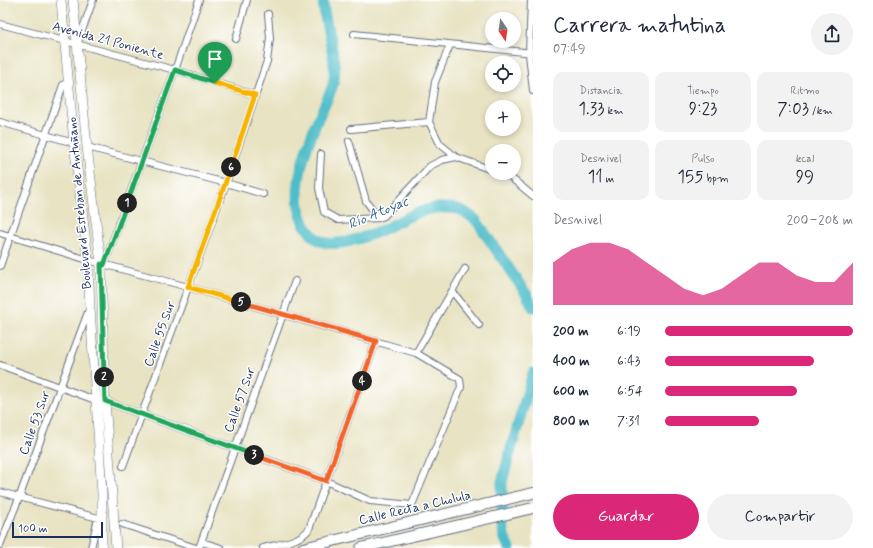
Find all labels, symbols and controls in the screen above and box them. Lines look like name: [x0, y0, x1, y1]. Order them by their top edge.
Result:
north arrow: [485, 12, 521, 48]
map controls: [485, 12, 521, 180]
text: Carrera matutina: [553, 12, 726, 40]
button: share: [811, 13, 853, 55]
street label: Avenida 21 Poniente: [51, 18, 165, 64]
text: 07:49: [553, 41, 586, 58]
pin: [198, 42, 232, 83]
icon: arrive: [204, 48, 226, 70]
button: locate: [485, 56, 521, 92]
text: Distancia: [580, 84, 622, 98]
text: Tiempo: [687, 84, 719, 98]
text: Ritmo: [790, 84, 820, 98]
text: 1.33: [578, 98, 604, 120]
text: 9:23: [689, 98, 717, 120]
text: 7:03: [777, 98, 809, 120]
button: +: [485, 100, 521, 136]
text: km: [604, 104, 624, 118]
text: /km: [809, 104, 833, 118]
street label: Boulevard Esteban de Antuñano: [64, 116, 96, 290]
button: −: [485, 144, 521, 180]
text: Desnivel: [580, 152, 622, 166]
text: Pulso: [691, 152, 715, 166]
text: kcal: [796, 152, 814, 166]
pin: 6: [221, 157, 241, 177]
text: 6: [228, 160, 234, 174]
text: 11: [588, 166, 603, 188]
text: 155: [677, 166, 704, 188]
text: 99: [796, 166, 814, 188]
text: m: [603, 172, 614, 186]
text: bpm: [704, 172, 729, 186]
water label: Río Atoyac: [345, 192, 412, 234]
pin: 1: [117, 193, 137, 213]
text: 1: [125, 196, 129, 210]
text: Desnivel: [553, 212, 602, 229]
text: 200–208 m: [787, 212, 853, 229]
pin: 5: [231, 292, 251, 312]
text: 5: [238, 295, 244, 309]
street label: Calle 55 Sur: [140, 298, 180, 369]
text: 200 m: [553, 323, 588, 340]
text: 6:19: [617, 323, 641, 340]
text: 400 m: [553, 353, 590, 370]
text: 6:43: [617, 353, 640, 370]
street label: Calle 57 Sur: [220, 364, 260, 435]
pin: 2: [94, 367, 114, 387]
text: 2: [101, 370, 107, 384]
pin: 4: [352, 371, 372, 391]
text: 4: [359, 374, 365, 388]
text: 600 m: [553, 383, 589, 400]
text: 6:54: [617, 383, 643, 400]
street label: Calle 53 Sur: [16, 388, 55, 457]
text: 800 m: [553, 413, 589, 430]
text: 7:31: [617, 413, 640, 430]
pin: 3: [244, 445, 264, 465]
text: 3: [252, 448, 256, 462]
street label: Calle Recta a Cholula: [357, 487, 473, 529]
button: Guardar: [553, 494, 699, 540]
button: Compartir: [707, 494, 853, 540]
scale bar: [12, 520, 103, 539]
text: 100 m: [18, 522, 48, 536]

